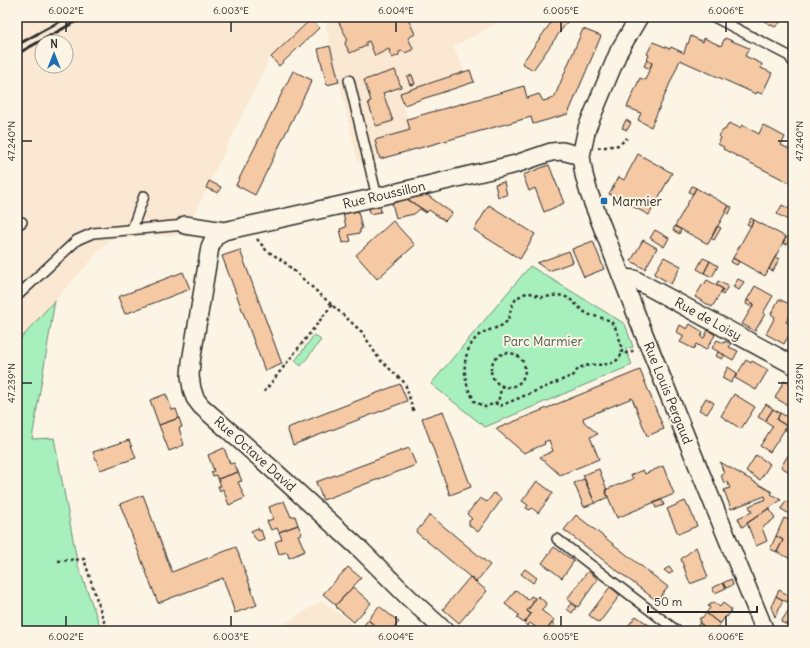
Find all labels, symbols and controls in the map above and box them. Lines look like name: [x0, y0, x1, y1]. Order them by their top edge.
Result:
text: 6.002°E: [48, 4, 84, 17]
text: 6.003°E: [213, 4, 249, 17]
text: 6.004°E: [378, 4, 414, 17]
text: 6.005°E: [543, 4, 579, 17]
text: 6.006°E: [708, 4, 744, 17]
north arrow: [34, 34, 74, 74]
text: N: [50, 37, 58, 51]
text: 47.240°N: [5, 121, 18, 161]
text: 47.240°N: [793, 121, 806, 161]
street label: Rue Roussillon: [341, 177, 427, 213]
place label: Marmier: [612, 193, 662, 210]
marker: Marmier: [599, 196, 609, 206]
street label: Rue de Loisy: [672, 294, 744, 344]
park label: Parc Marmier: [503, 333, 584, 350]
street label: Rue Louis Pergaud: [640, 339, 696, 447]
text: 47.239°N: [5, 363, 18, 403]
text: 47.239°N: [793, 363, 806, 403]
street label: Rue Octave David: [211, 413, 300, 495]
scale bar: [648, 588, 757, 614]
text: 50 m: [654, 594, 683, 609]
text: 6.002°E: [48, 630, 84, 643]
text: 6.003°E: [213, 630, 249, 643]
text: 6.004°E: [378, 630, 414, 643]
text: 6.005°E: [543, 630, 579, 643]
text: 6.006°E: [708, 630, 744, 643]

